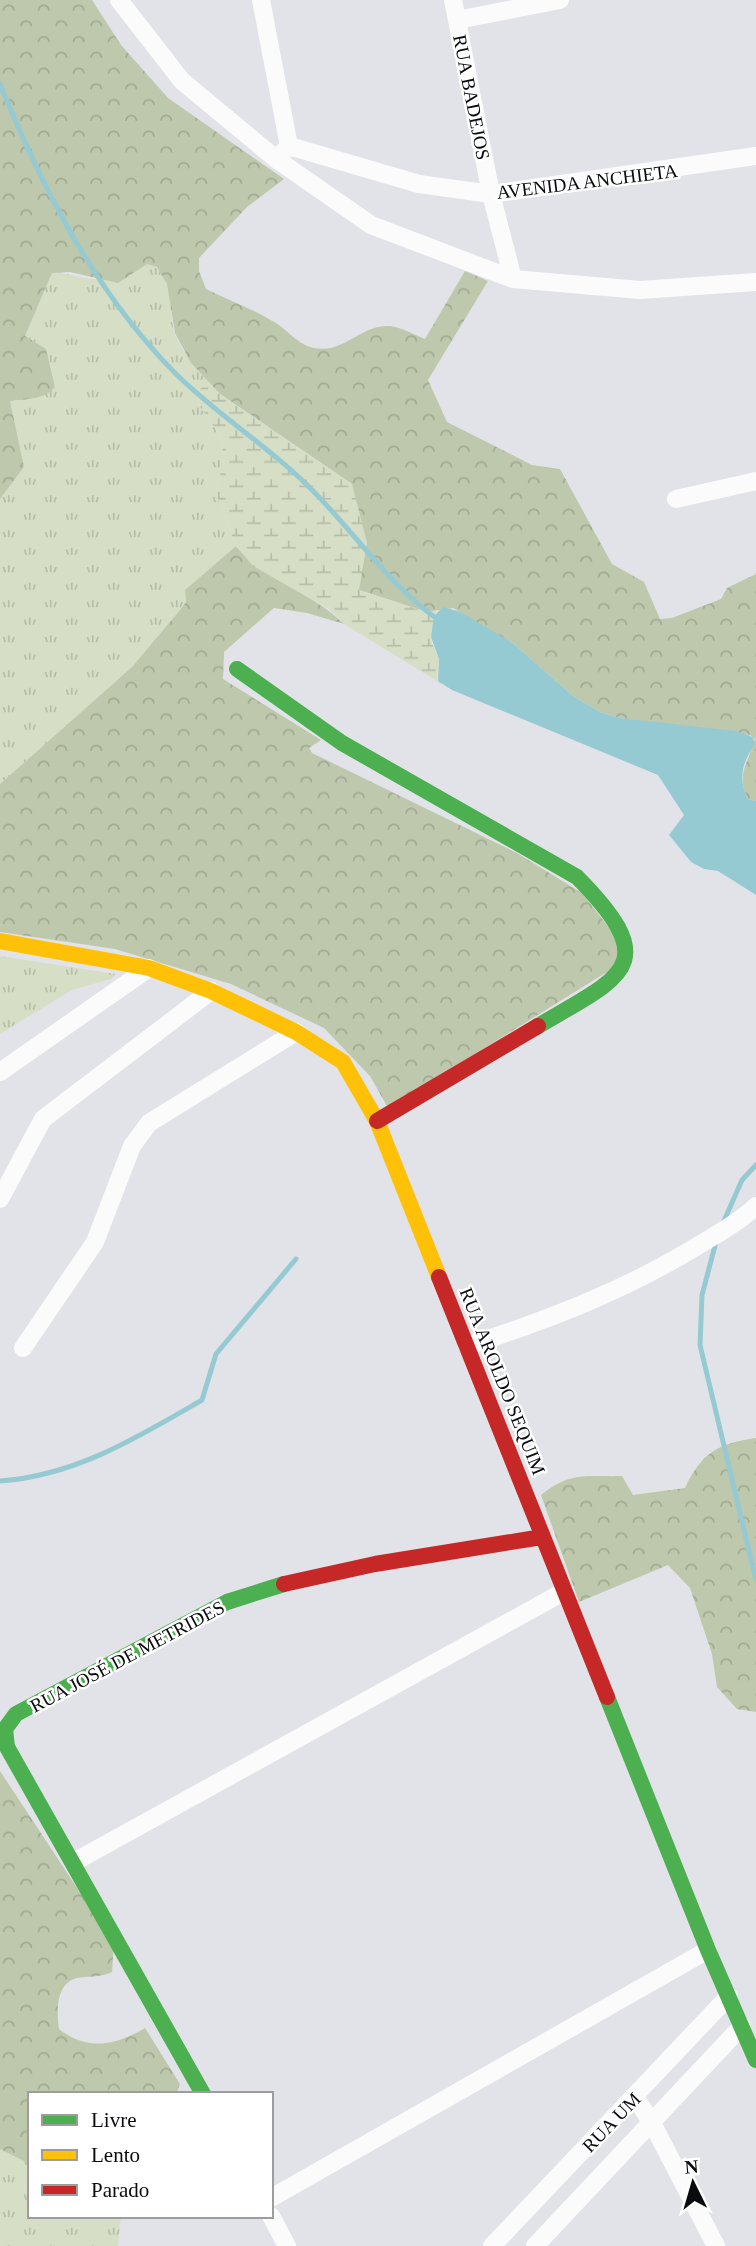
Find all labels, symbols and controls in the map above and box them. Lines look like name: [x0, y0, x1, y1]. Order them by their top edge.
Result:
street label: RUA BADEJOS: [449, 33, 494, 162]
street label: AVENIDA ANCHIETA: [495, 160, 679, 203]
street label: RUA AROLDO SEQUIM: [455, 1285, 550, 1478]
street label: RUA JOSÉ DE METRIDES: [27, 1596, 228, 1717]
street label: RUA UM: [578, 2088, 645, 2156]
legend: [28, 2092, 273, 2218]
text: Livre: [91, 2108, 136, 2132]
text: Lento: [91, 2143, 140, 2167]
north arrow: [658, 2148, 728, 2218]
text: N: [684, 2155, 700, 2178]
text: Parado: [91, 2178, 149, 2202]

